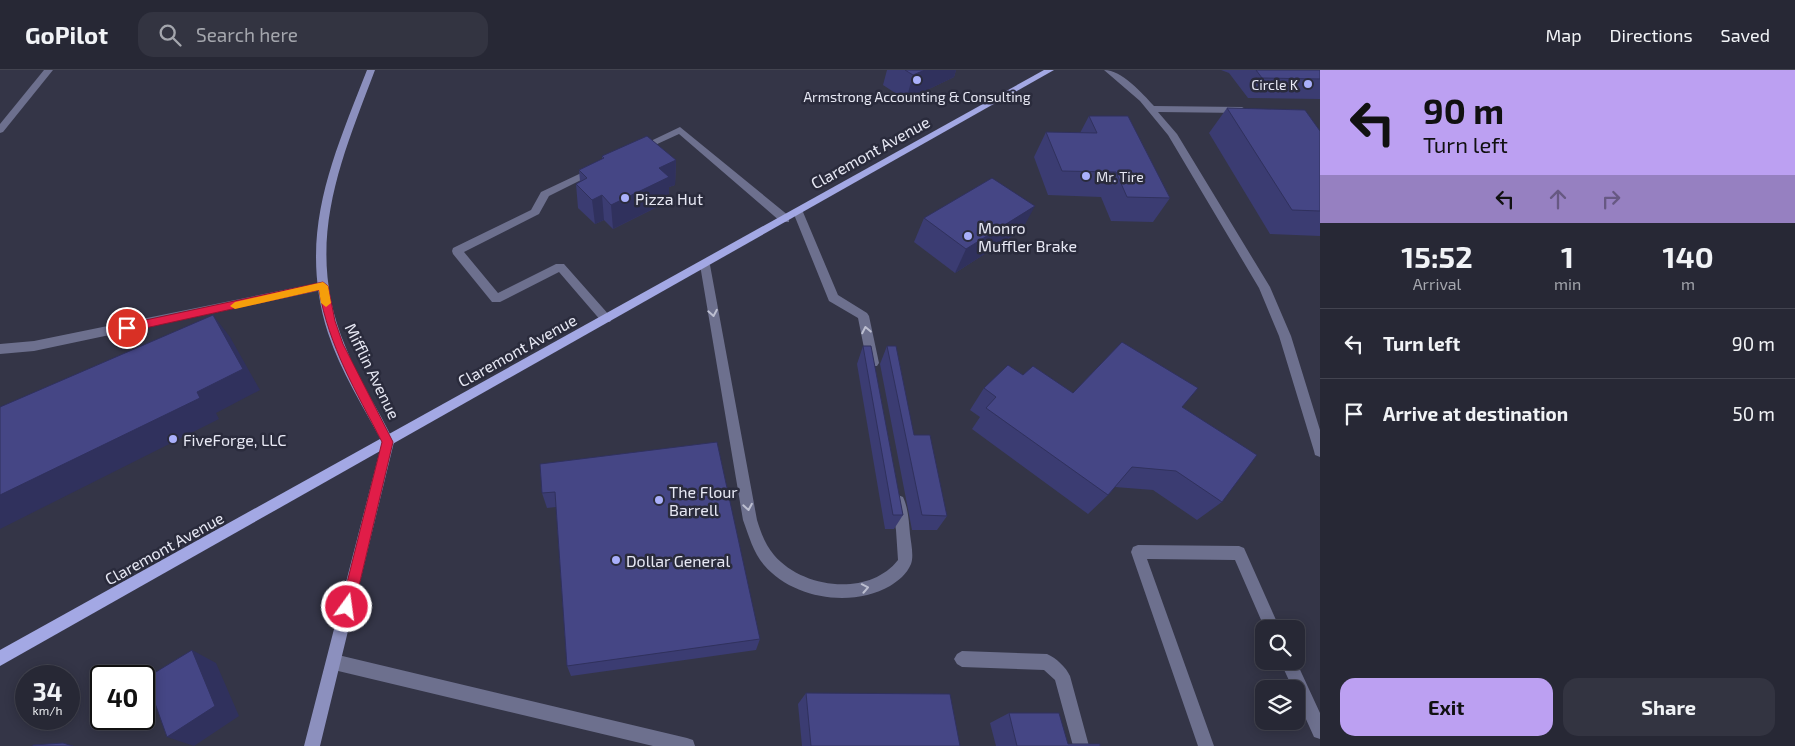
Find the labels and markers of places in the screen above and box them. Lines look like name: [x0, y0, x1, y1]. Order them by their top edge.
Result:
marker: Armstrong Accounting & Consulting: [911, 74, 923, 86]
place label: Circle K: [1251, 76, 1299, 93]
marker: Circle K: [1302, 78, 1314, 90]
place label: Armstrong Accounting & Consulting: [803, 88, 1031, 105]
place label: Mr. Tire: [1096, 168, 1144, 185]
marker: Mr. Tire: [1080, 170, 1092, 182]
place label: Pizza Hut: [635, 189, 703, 208]
marker: Pizza Hut: [619, 192, 631, 204]
place label: Monro Muffler Brake: [978, 218, 1077, 255]
marker: Monro Muffler Brake: [962, 230, 974, 242]
pin: [106, 307, 148, 349]
place label: FiveForge, LLC: [183, 430, 286, 449]
marker: FiveForge, LLC: [167, 433, 179, 445]
place label: The Flour Barrell: [669, 482, 738, 519]
marker: The Flour Barrell: [653, 494, 665, 506]
place label: Dollar General: [626, 551, 730, 570]
marker: Dollar General: [610, 554, 622, 566]

